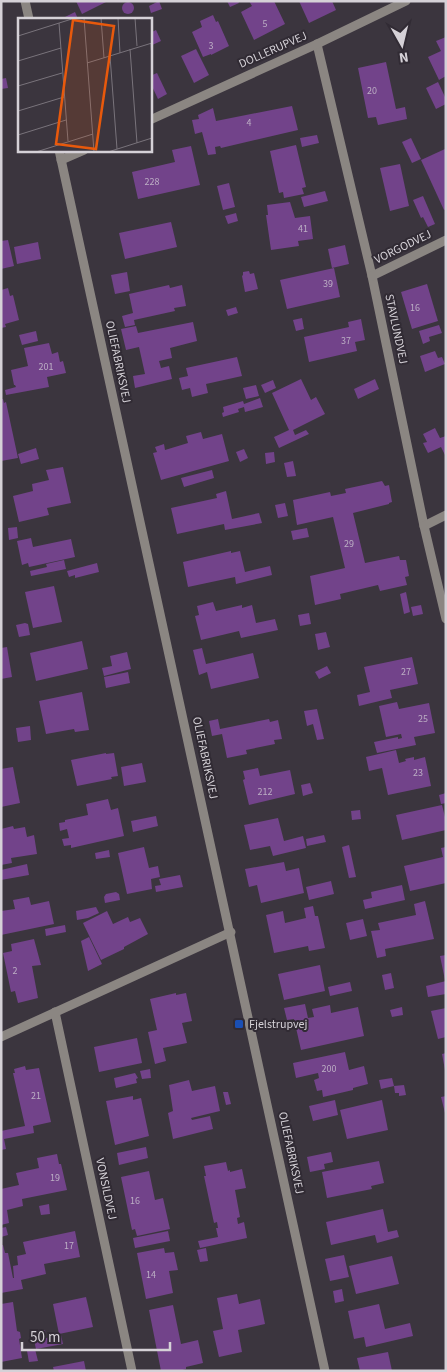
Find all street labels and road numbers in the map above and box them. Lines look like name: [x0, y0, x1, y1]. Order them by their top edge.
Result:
street label: DOLLERUPVEJ: [236, 27, 310, 73]
street label: VORGODVEJ: [372, 226, 434, 268]
street label: STAVLUNDVEJ: [380, 292, 412, 366]
street label: OLIEFABRIKSVEJ: [101, 319, 135, 405]
street label: OLIEFABRIKSVEJ: [188, 715, 222, 801]
street label: OLIEFABRIKSVEJ: [274, 1110, 308, 1196]
street label: VONSILDVEJ: [91, 1157, 121, 1221]

